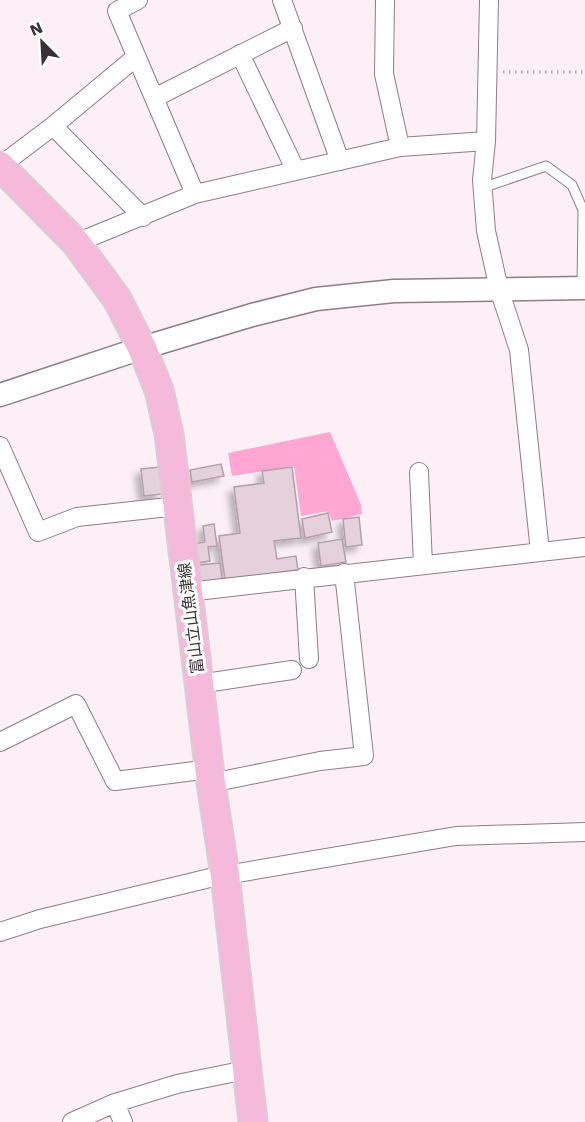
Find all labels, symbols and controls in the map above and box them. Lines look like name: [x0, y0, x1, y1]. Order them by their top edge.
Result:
north arrow: [12, 12, 72, 72]
text: N: [27, 18, 45, 40]
street label: 富山立山魚津線: [175, 561, 207, 675]

